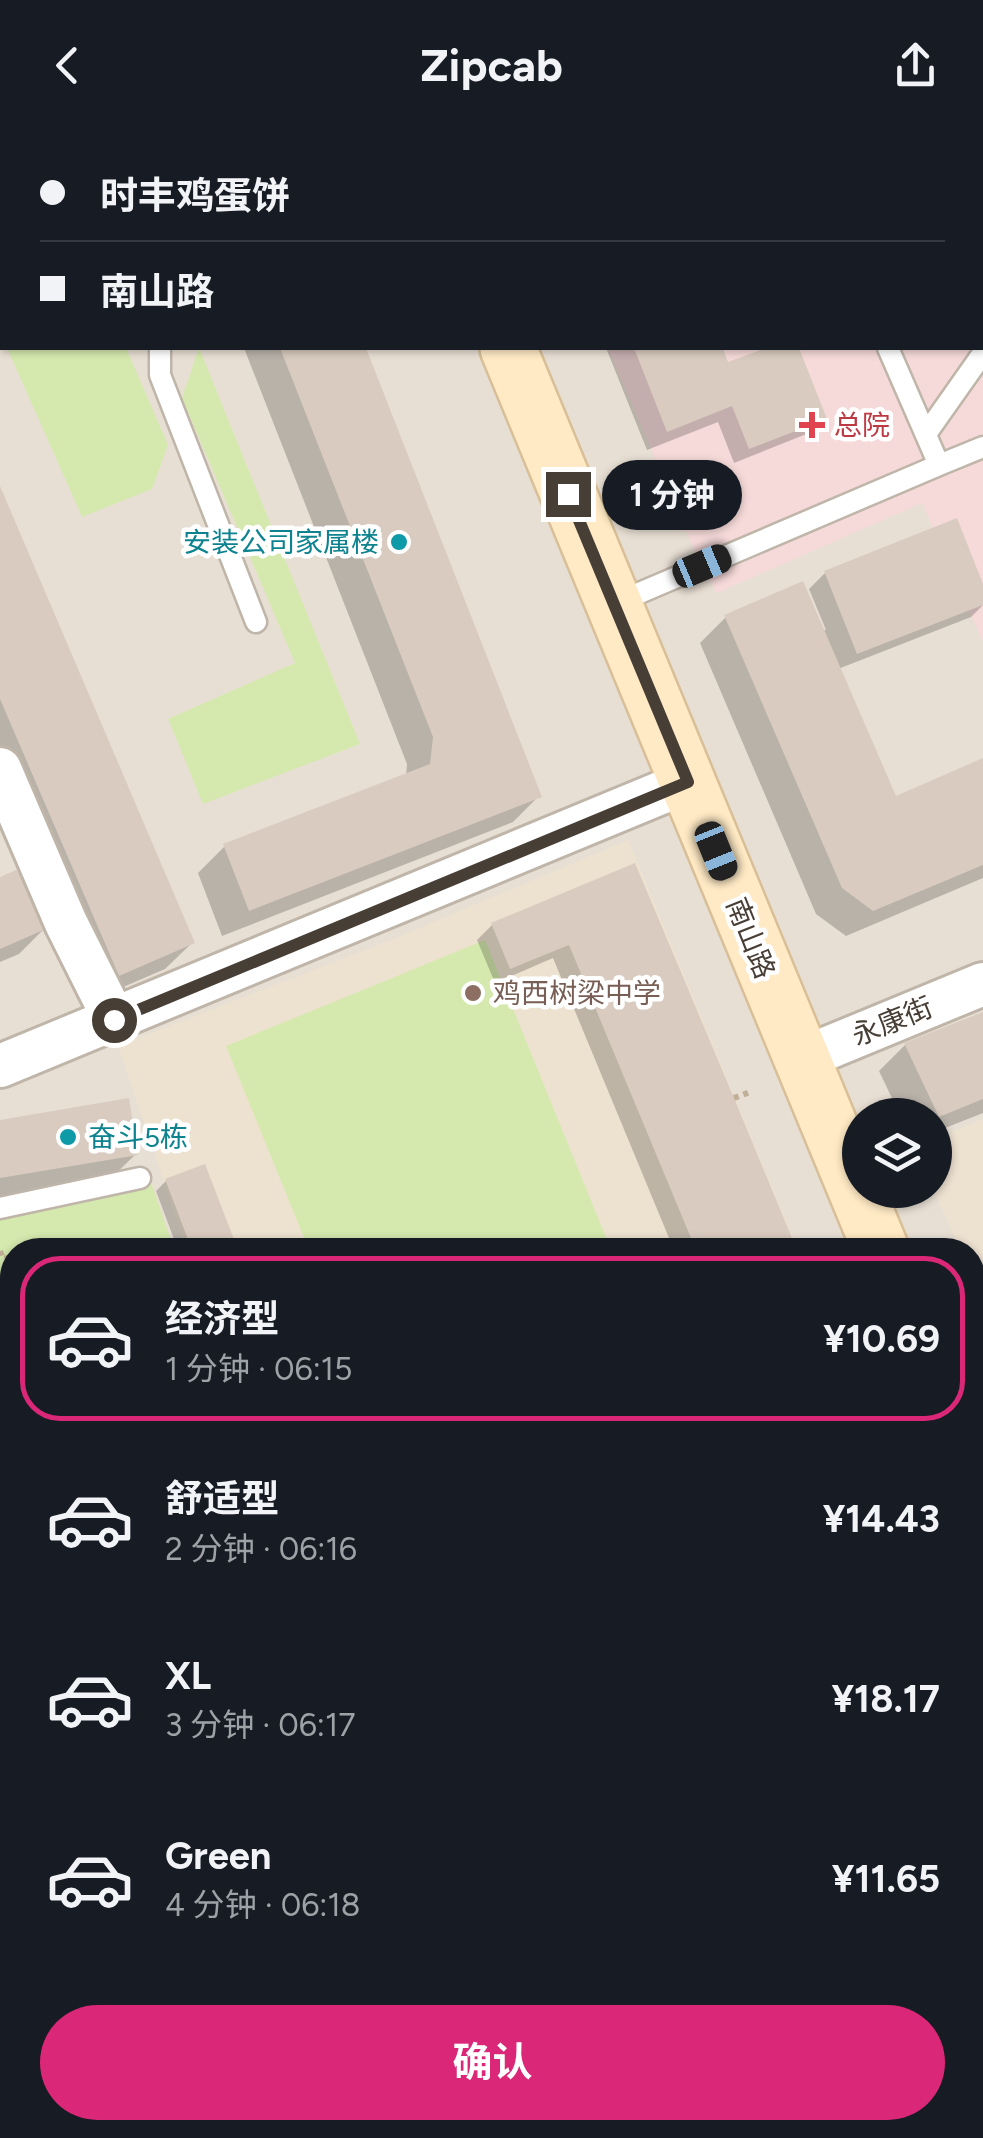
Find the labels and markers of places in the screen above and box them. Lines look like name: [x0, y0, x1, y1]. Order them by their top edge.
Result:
place label: 总院: [834, 408, 890, 442]
marker: 总院: [799, 412, 825, 438]
place label: 安装公司家属楼: [183, 525, 379, 559]
marker: 安装公司家属楼: [388, 531, 410, 553]
place label: 鸡西树梁中学: [493, 976, 661, 1010]
marker: 鸡西树梁中学: [462, 982, 484, 1004]
place label: 奋斗5栋: [88, 1120, 188, 1154]
marker: 奋斗5栋: [57, 1126, 79, 1148]

